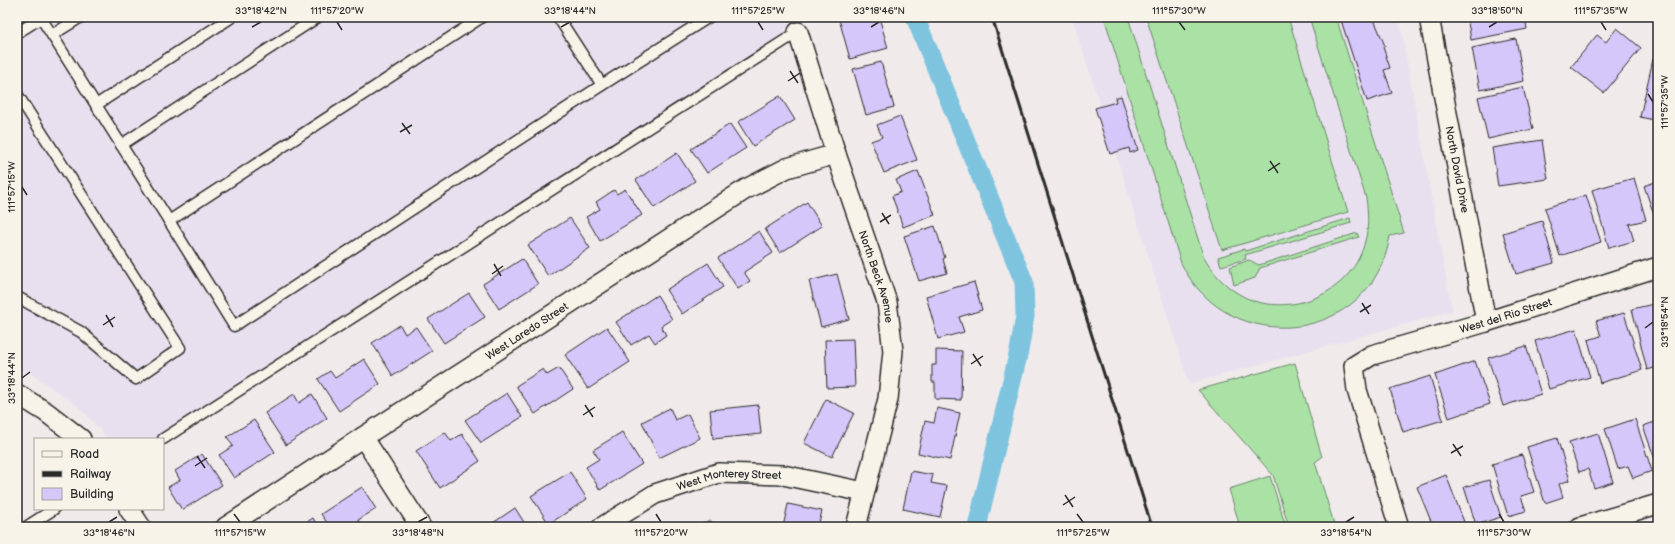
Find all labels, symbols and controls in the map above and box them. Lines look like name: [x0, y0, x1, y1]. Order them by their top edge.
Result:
text: 33°18'42"N: [235, 5, 287, 17]
text: 111°57'20"W: [310, 5, 364, 17]
text: 33°18'44"N: [544, 5, 596, 17]
text: 111°57'25"W: [731, 5, 785, 17]
text: 33°18'46"N: [853, 5, 905, 17]
text: 111°57'30"W: [1152, 5, 1206, 17]
text: 33°18'50"N: [1471, 5, 1523, 17]
text: 111°57'35"W: [1574, 5, 1628, 17]
text: 111°57'35"W: [1659, 75, 1671, 129]
street label: North David Drive: [1442, 125, 1472, 214]
text: 111°57'15"W: [6, 161, 18, 213]
street label: North Beck Avenue: [856, 229, 896, 324]
street label: West del Rio Street: [1458, 295, 1554, 336]
text: 33°18'54"N: [1659, 296, 1671, 348]
street label: West Laredo Street: [483, 300, 571, 363]
text: 33°18'44"N: [6, 352, 18, 404]
legend: [34, 438, 164, 510]
text: Road: [70, 447, 99, 462]
text: Railway: [70, 467, 112, 482]
street label: West Monterey Street: [675, 467, 782, 493]
text: Building: [70, 487, 114, 502]
text: 33°18'46"N: [83, 527, 135, 539]
text: 111°57'15"W: [214, 527, 266, 539]
text: 33°18'48"N: [392, 527, 444, 539]
text: 111°57'20"W: [634, 527, 688, 539]
text: 111°57'25"W: [1056, 527, 1110, 539]
text: 33°18'54"N: [1320, 527, 1372, 539]
text: 111°57'30"W: [1477, 527, 1531, 539]

